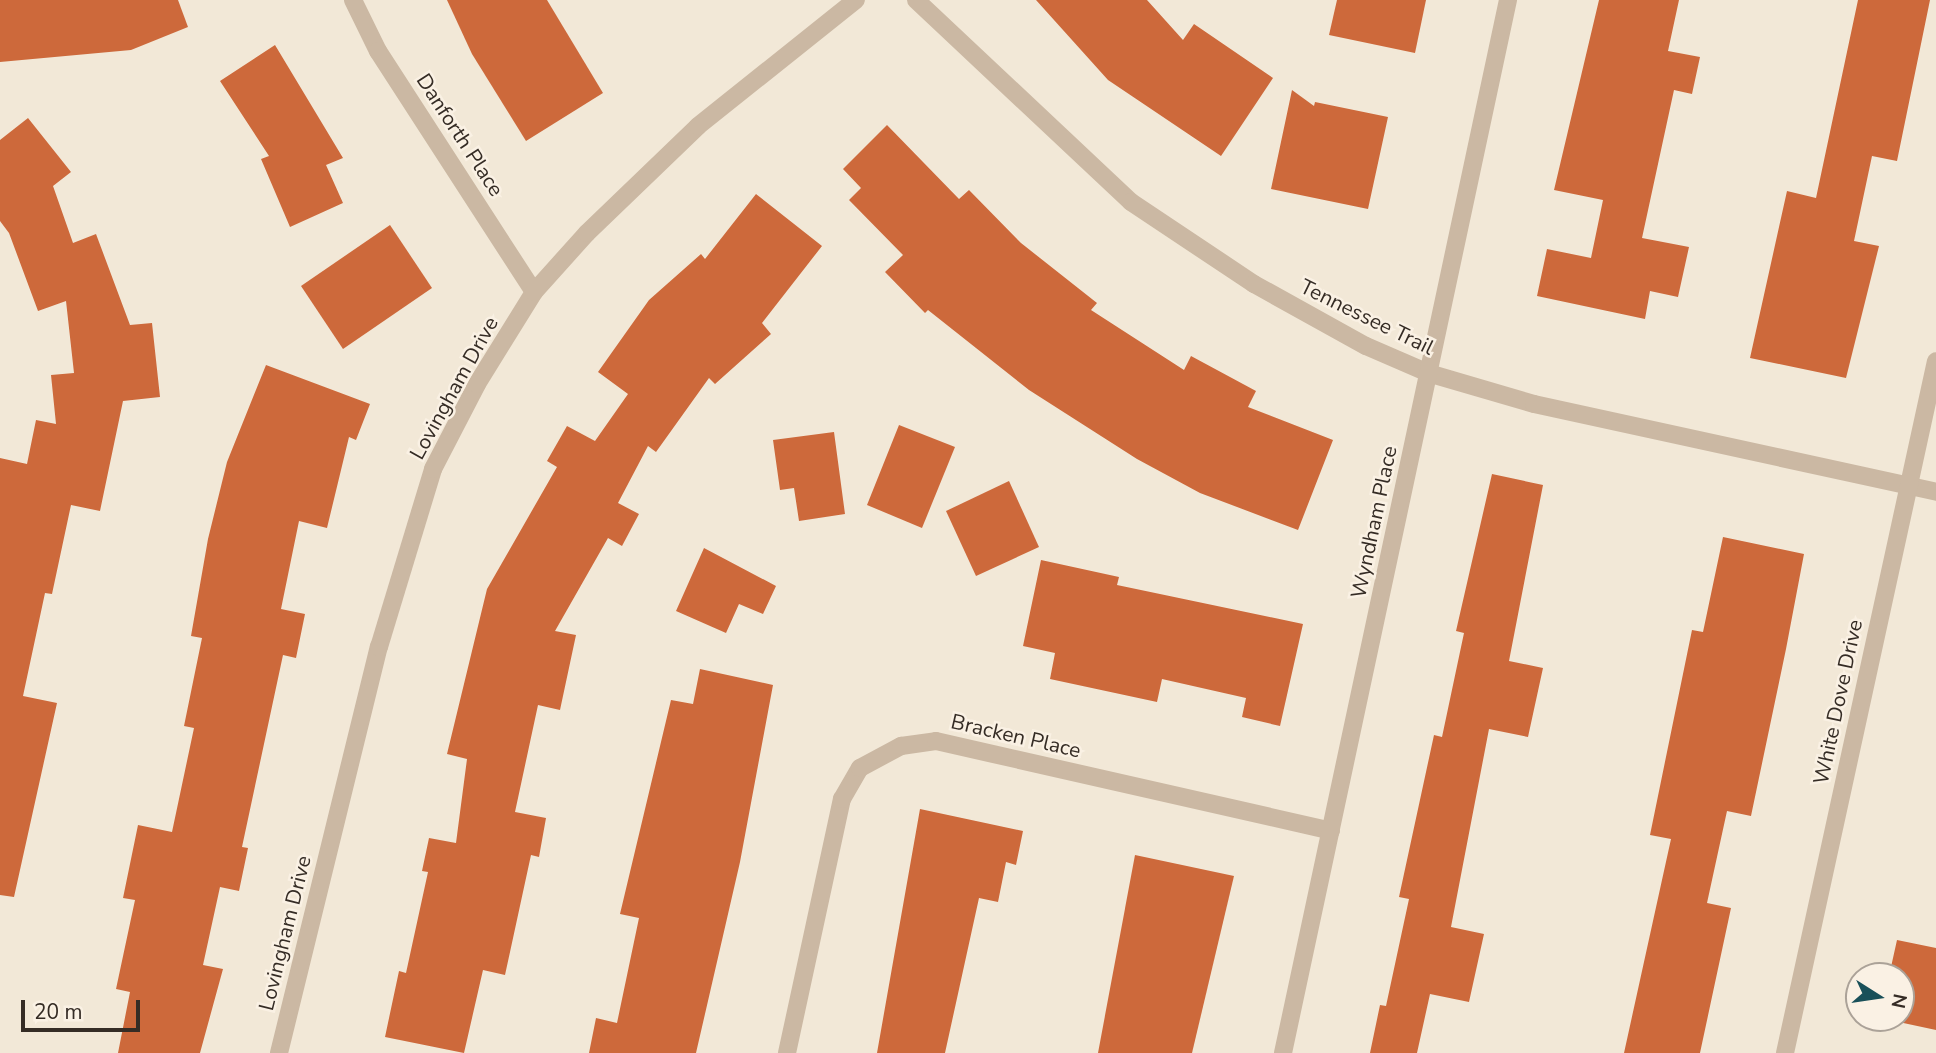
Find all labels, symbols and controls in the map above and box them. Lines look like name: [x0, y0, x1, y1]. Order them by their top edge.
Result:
street label: Danforth Place: [411, 69, 509, 201]
street label: Tennessee Trail: [1296, 274, 1438, 360]
street label: Lovingham Drive: [404, 312, 504, 464]
street label: Wyndham Place: [1346, 443, 1402, 601]
street label: White Dove Drive: [1808, 617, 1868, 787]
street label: Bracken Place: [949, 709, 1083, 763]
street label: Lovingham Drive: [254, 853, 316, 1013]
north arrow: [1845, 962, 1915, 1032]
scale bar: [24, 986, 144, 1030]
text: N: [1884, 991, 1913, 1011]
text: 20 m: [34, 998, 83, 1026]

